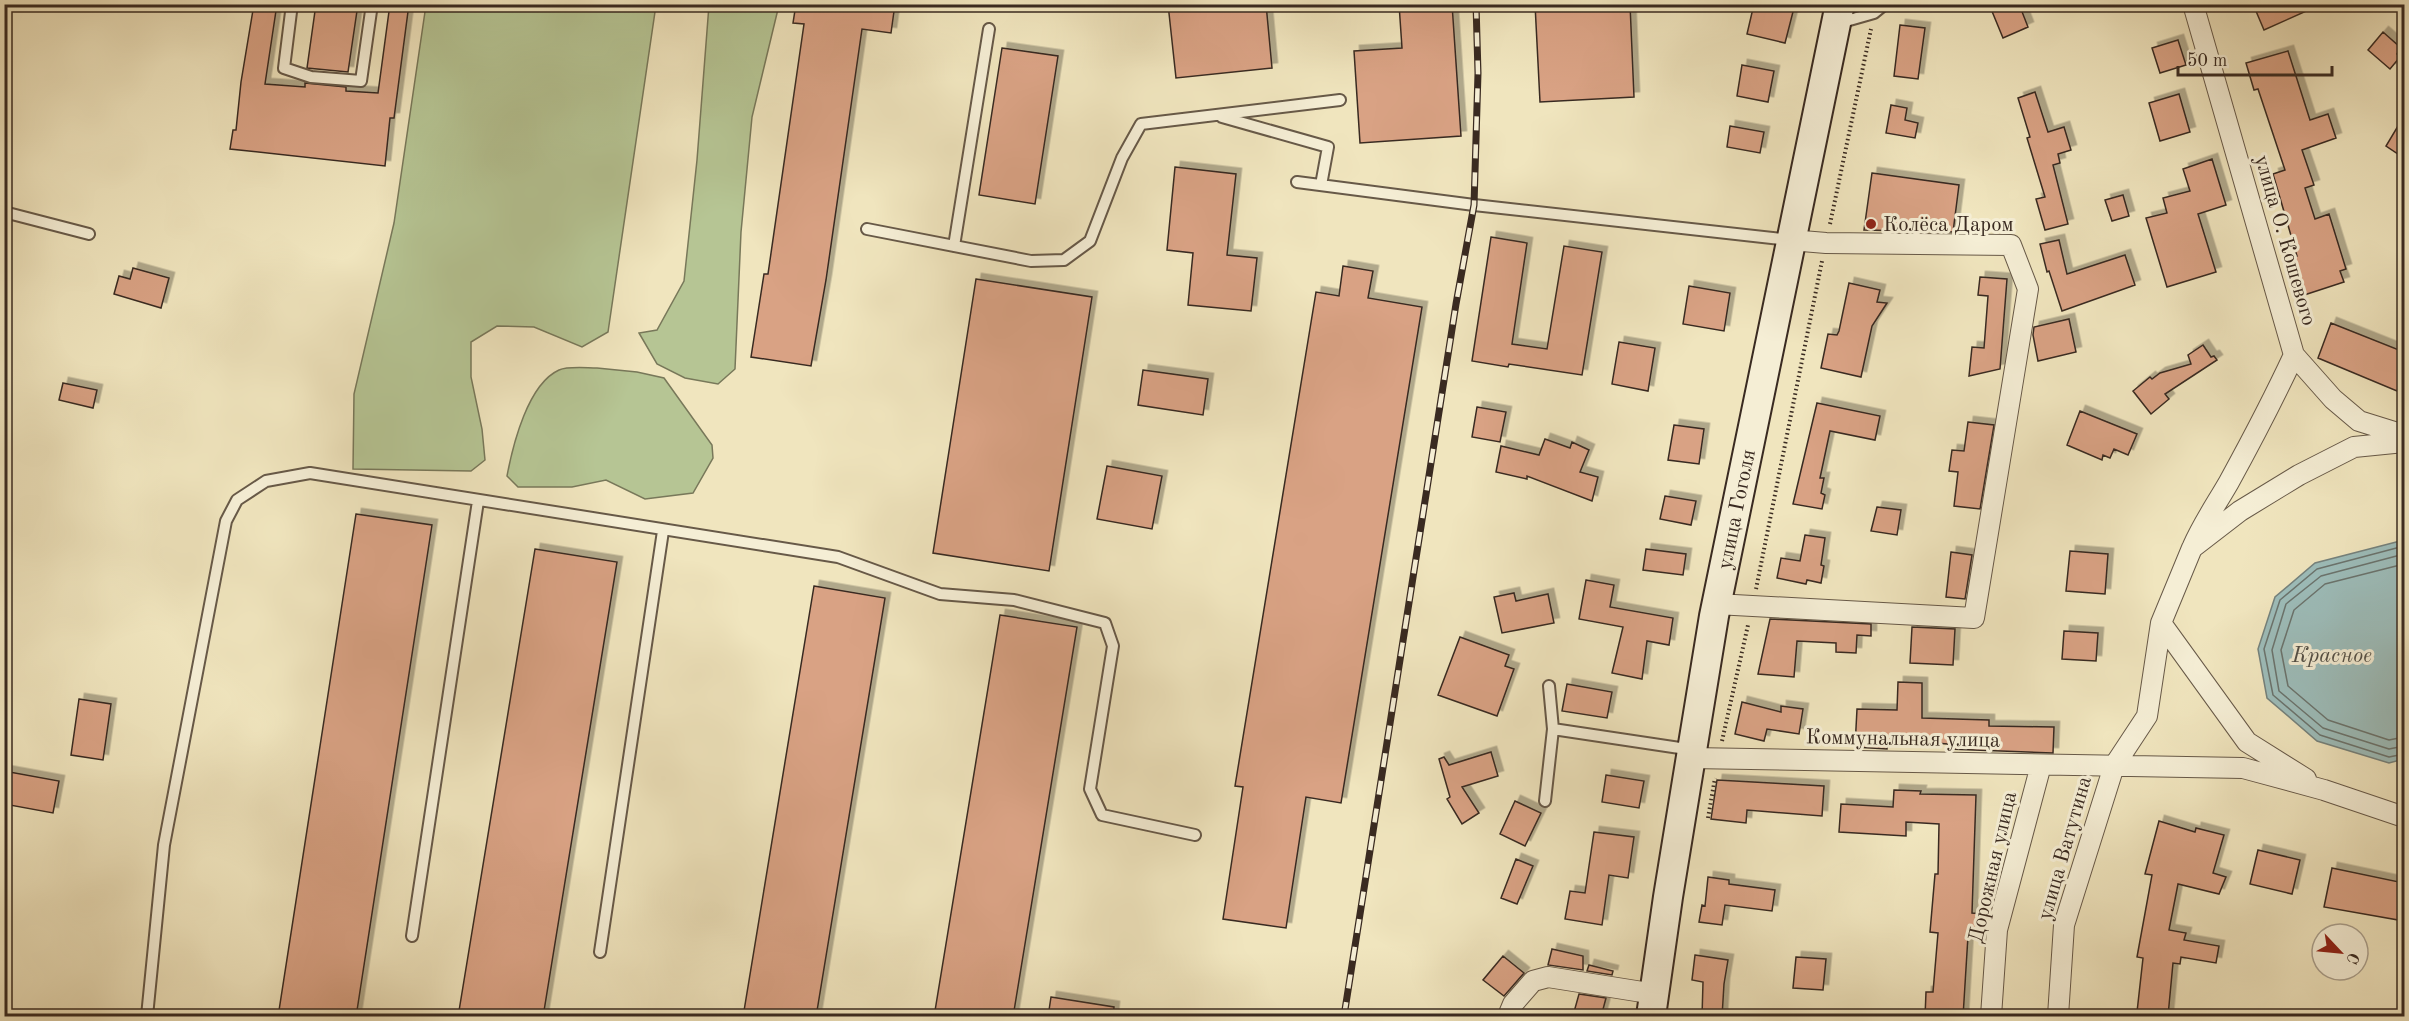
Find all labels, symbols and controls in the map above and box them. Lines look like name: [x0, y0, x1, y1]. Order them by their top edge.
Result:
scale bar: [2178, 39, 2332, 77]
text: 50 m: [2187, 52, 2227, 70]
street label: улица О. Кошевого: [2250, 153, 2319, 328]
place label: Колёса Даром: [1883, 215, 2014, 236]
marker: Колёса Даром: [1864, 217, 1878, 231]
street label: улица Гоголя: [1715, 447, 1760, 571]
water label: Красное: [2291, 645, 2372, 667]
street label: Коммунальная улица: [1806, 727, 2000, 752]
street label: улица Ватутина: [2035, 774, 2096, 923]
street label: Дорожная улица: [1966, 790, 2021, 945]
north arrow: [2310, 922, 2370, 982]
text: С: [2342, 949, 2361, 966]

